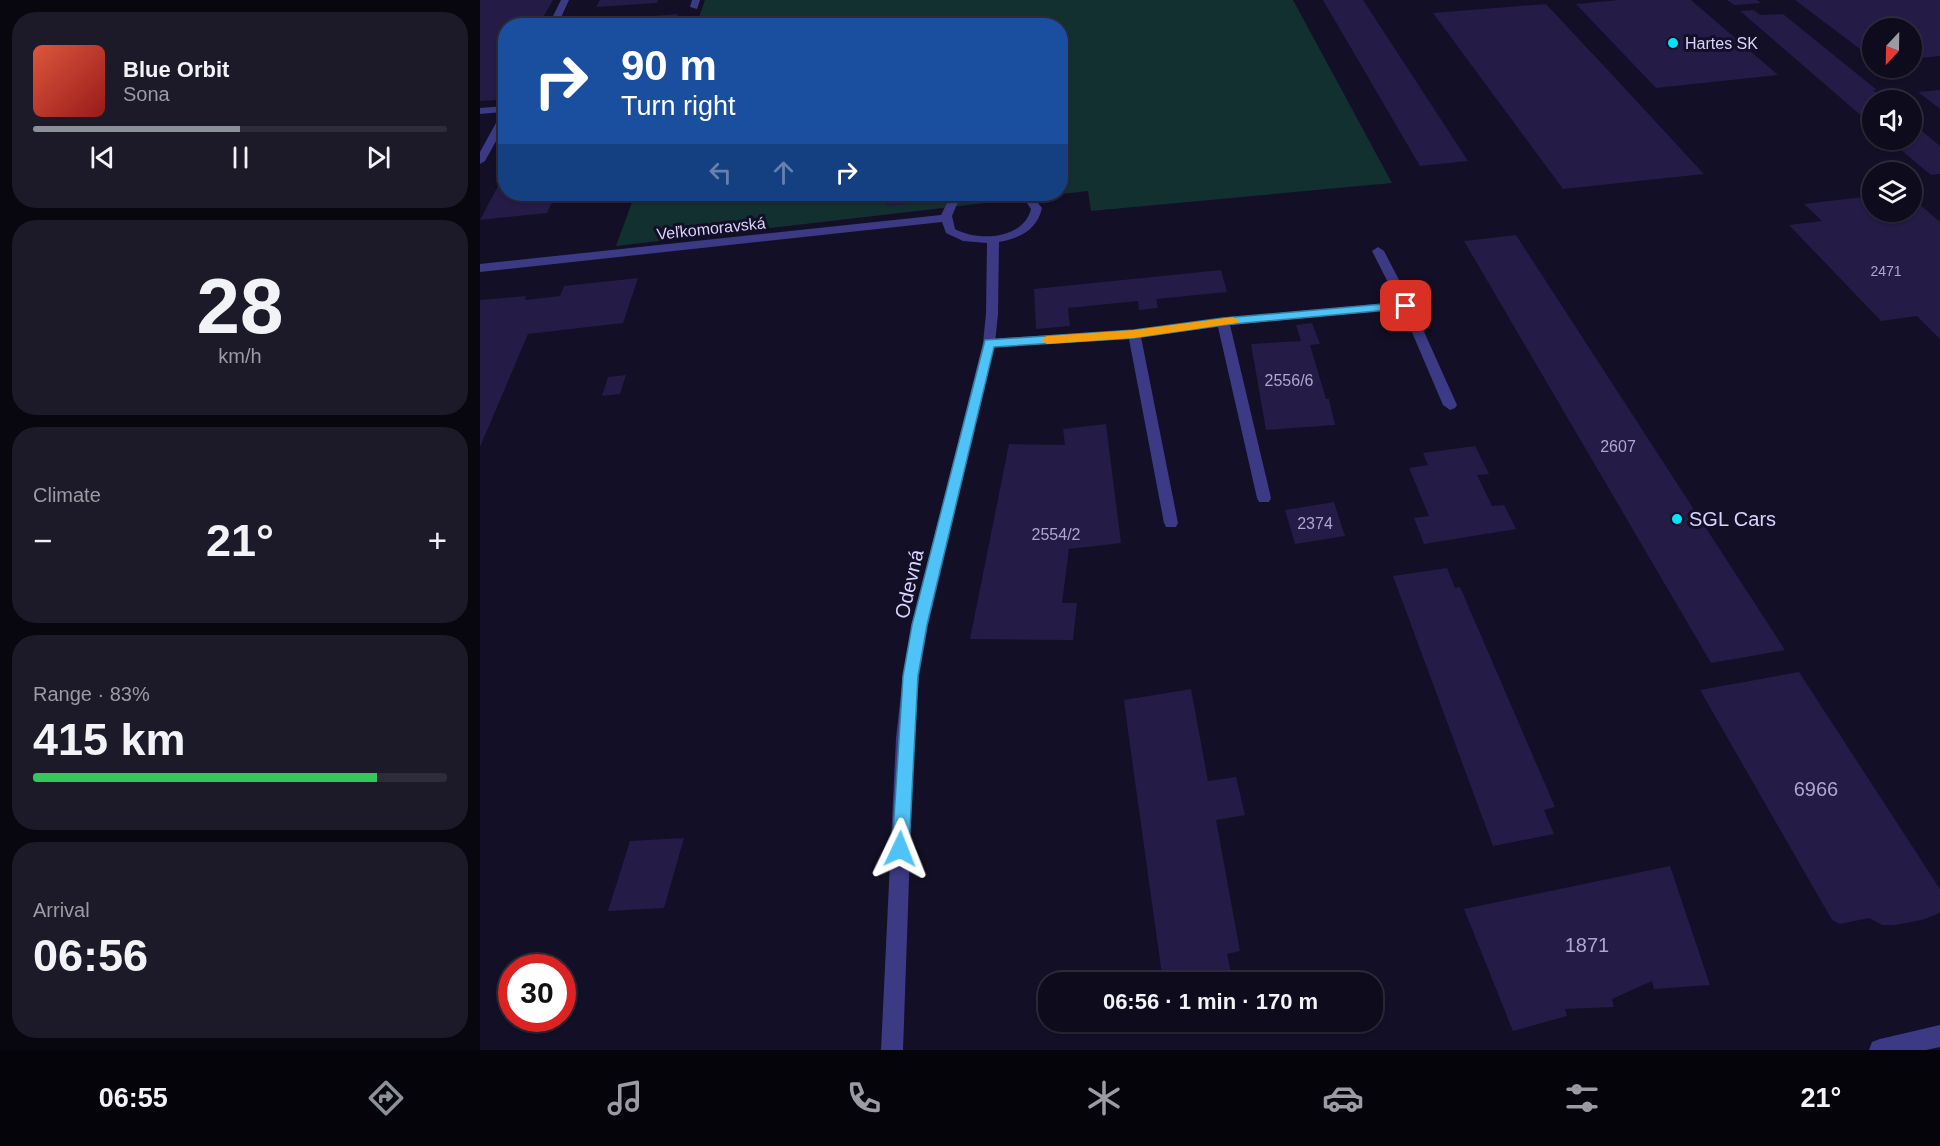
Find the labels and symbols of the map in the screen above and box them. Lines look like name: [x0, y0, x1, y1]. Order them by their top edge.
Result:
north arrow: [1862, 18, 1922, 78]
place label: Hartes SK: [1685, 35, 1758, 52]
marker: Hartes SK: [1666, 36, 1680, 50]
street label: Veľkomoravská: [656, 214, 767, 243]
house number: 2471: [1870, 263, 1902, 279]
pin: [1380, 280, 1431, 331]
house number: 2556/6: [1265, 372, 1314, 389]
house number: 2607: [1600, 438, 1636, 455]
place label: SGL Cars: [1689, 508, 1776, 530]
marker: SGL Cars: [1670, 512, 1684, 526]
house number: 2374: [1297, 515, 1333, 532]
house number: 2554/2: [1032, 526, 1081, 543]
street label: Odevná: [890, 547, 928, 621]
house number: 6966: [1794, 778, 1838, 800]
position arrow: [868, 817, 932, 881]
house number: 1871: [1565, 934, 1609, 956]
speed limit sign: 30: [498, 954, 576, 1032]

